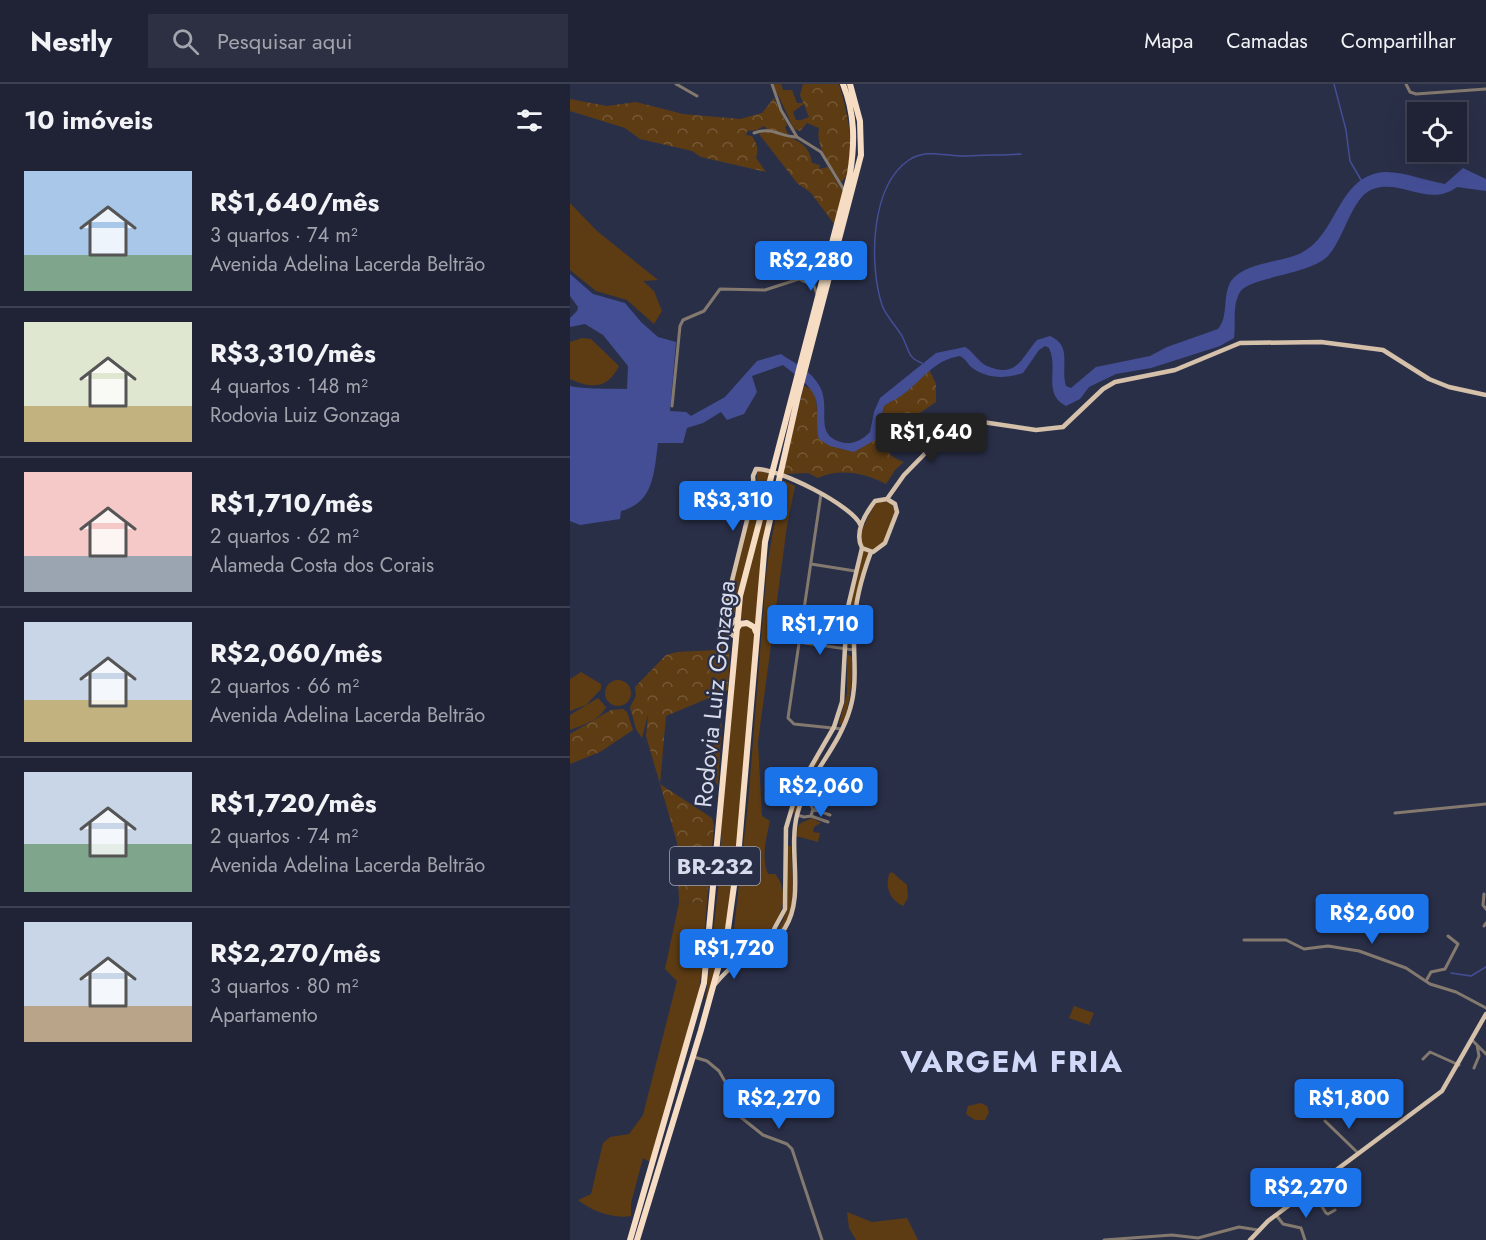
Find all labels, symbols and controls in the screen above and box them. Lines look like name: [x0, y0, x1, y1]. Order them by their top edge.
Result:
search box: [148, 14, 568, 68]
text: Nestly: [30, 21, 112, 62]
icon: search: [169, 25, 202, 58]
text: Pesquisar aqui: [217, 25, 353, 57]
text: Mapa: [1144, 26, 1193, 56]
text: Camadas: [1226, 26, 1308, 56]
text: Compartilhar: [1341, 26, 1456, 56]
text: 10 imóveis: [24, 101, 153, 139]
map controls: [1407, 102, 1467, 162]
button: locate: [1407, 102, 1467, 162]
icon: filters: [513, 104, 546, 137]
text: R$1,640/mês: [210, 183, 379, 221]
icon: home: [72, 195, 144, 267]
text: 3 quartos · 74 m²: [210, 221, 358, 250]
pin: R$2,280: [756, 241, 866, 292]
text: R$2,280: [769, 246, 853, 275]
text: Avenida Adelina Lacerda Beltrão: [210, 250, 485, 279]
text: R$3,310/mês: [210, 334, 376, 372]
icon: home: [72, 346, 144, 418]
text: 4 quartos · 148 m²: [210, 372, 368, 401]
text: Rodovia Luiz Gonzaga: [210, 401, 400, 430]
pin: R$1,640: [876, 413, 986, 464]
text: R$1,640: [890, 418, 972, 447]
pin: R$3,310: [678, 481, 788, 532]
text: R$1,710/mês: [210, 484, 373, 522]
text: R$3,310: [693, 486, 773, 515]
icon: home: [72, 496, 144, 568]
text: 2 quartos · 62 m²: [210, 522, 359, 551]
text: Alameda Costa dos Corais: [210, 551, 434, 580]
street label: Rodovia Luiz Gonzaga: [685, 579, 744, 809]
pin: R$1,710: [765, 605, 875, 656]
text: R$1,710: [781, 610, 859, 639]
text: R$2,060/mês: [210, 634, 382, 672]
icon: home: [72, 646, 144, 718]
text: 2 quartos · 66 m²: [210, 672, 359, 701]
text: Avenida Adelina Lacerda Beltrão: [210, 701, 485, 730]
pin: R$2,060: [766, 767, 876, 818]
text: R$2,060: [779, 772, 863, 801]
text: R$1,720/mês: [210, 784, 377, 822]
icon: home: [72, 796, 144, 868]
text: 2 quartos · 74 m²: [210, 822, 358, 851]
road number: BR-232: [670, 847, 760, 885]
text: Avenida Adelina Lacerda Beltrão: [210, 851, 485, 880]
pin: R$2,600: [1317, 894, 1427, 945]
text: R$2,600: [1330, 899, 1414, 928]
pin: R$1,720: [679, 929, 789, 980]
text: R$2,270/mês: [210, 934, 380, 972]
text: R$1,720: [694, 934, 774, 963]
icon: home: [72, 946, 144, 1018]
text: 3 quartos · 80 m²: [210, 972, 359, 1001]
text: Apartamento: [210, 1001, 318, 1030]
district label: VARGEM FRIA: [900, 1040, 1123, 1083]
pin: R$2,270: [724, 1079, 834, 1130]
pin: R$1,800: [1294, 1079, 1404, 1130]
text: R$2,270: [737, 1084, 821, 1113]
text: R$1,800: [1308, 1084, 1390, 1113]
pin: R$2,270: [1251, 1168, 1361, 1219]
text: R$2,270: [1264, 1173, 1348, 1202]

